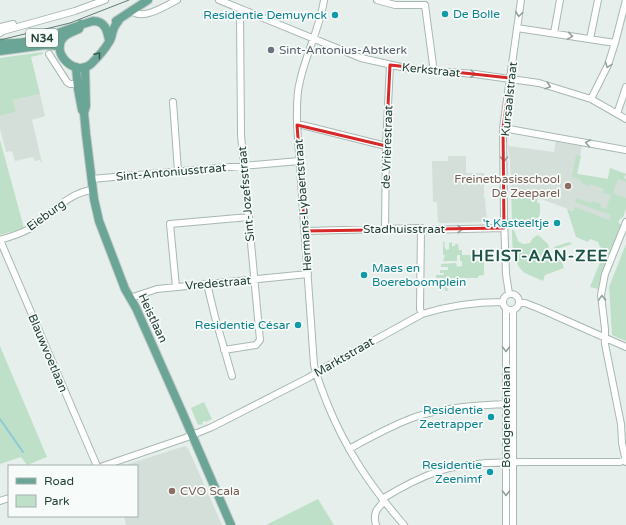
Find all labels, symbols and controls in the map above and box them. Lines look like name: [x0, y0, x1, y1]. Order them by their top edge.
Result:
place label: De Bolle: [453, 7, 500, 21]
place label: Residentie Demuynck: [203, 8, 327, 22]
marker: De Bolle: [440, 9, 450, 19]
marker: Residentie Demuynck: [330, 10, 340, 20]
one-way arrow: [515, 11, 524, 17]
road number: N34: [26, 29, 58, 47]
one-way arrow: [567, 31, 573, 40]
place label: Sint-Antonius-Abtkerk: [279, 43, 407, 57]
marker: Sint-Antonius-Abtkerk: [266, 45, 276, 55]
one-way arrow: [94, 53, 101, 60]
street label: Kerkstraat: [401, 60, 461, 80]
street label: Kursaalstraat: [498, 61, 520, 137]
one-way arrow: [605, 61, 613, 68]
one-way arrow: [470, 69, 476, 78]
one-way arrow: [545, 81, 552, 89]
street label: de Vrièrestraat: [379, 105, 395, 189]
street label: Hermans-Lybaertstraat: [291, 138, 315, 272]
one-way arrow: [584, 139, 591, 148]
street label: Sint-Jozefsstraat: [235, 145, 257, 242]
one-way arrow: [500, 156, 508, 162]
street label: Sint-Antoniusstraat: [115, 160, 227, 184]
place label: Freinetbasisschool De Zeeparel: [454, 172, 560, 200]
marker: Freinetbasisschool De Zeeparel: [563, 181, 573, 191]
street label: Eieburg: [24, 196, 68, 234]
place label: 't Kasteeltje: [483, 216, 549, 230]
marker: 't Kasteeltje: [552, 218, 562, 228]
street label: Stadhuisstraat: [363, 222, 445, 236]
one-way arrow: [457, 225, 463, 233]
district label: HEIST-AAN-ZEE: [471, 246, 609, 266]
place label: Maes en Boereboomplein: [372, 261, 466, 289]
marker: Maes en Boereboomplein: [359, 270, 369, 280]
street label: Vredestraat: [184, 273, 252, 293]
street label: Heistlaan: [136, 291, 170, 345]
one-way arrow: [597, 295, 606, 301]
street label: Blauwvoetlaan: [25, 312, 71, 394]
place label: Residentie César: [195, 318, 290, 332]
marker: Residentie César: [293, 320, 303, 330]
street label: Marktstraat: [312, 334, 377, 380]
one-way arrow: [502, 346, 510, 352]
street label: Bondgenotenlaan: [499, 366, 513, 468]
place label: Residentie Zeetrapper: [419, 403, 483, 431]
marker: Residentie Zeetrapper: [486, 412, 496, 422]
place label: Residentie Zeenimf: [422, 458, 482, 486]
legend: [8, 465, 138, 517]
marker: Residentie Zeenimf: [485, 467, 495, 477]
text: Road: [44, 474, 74, 488]
place label: CVO Scala: [180, 484, 240, 498]
marker: CVO Scala: [167, 486, 177, 496]
one-way arrow: [502, 490, 510, 496]
text: Park: [44, 494, 70, 508]

